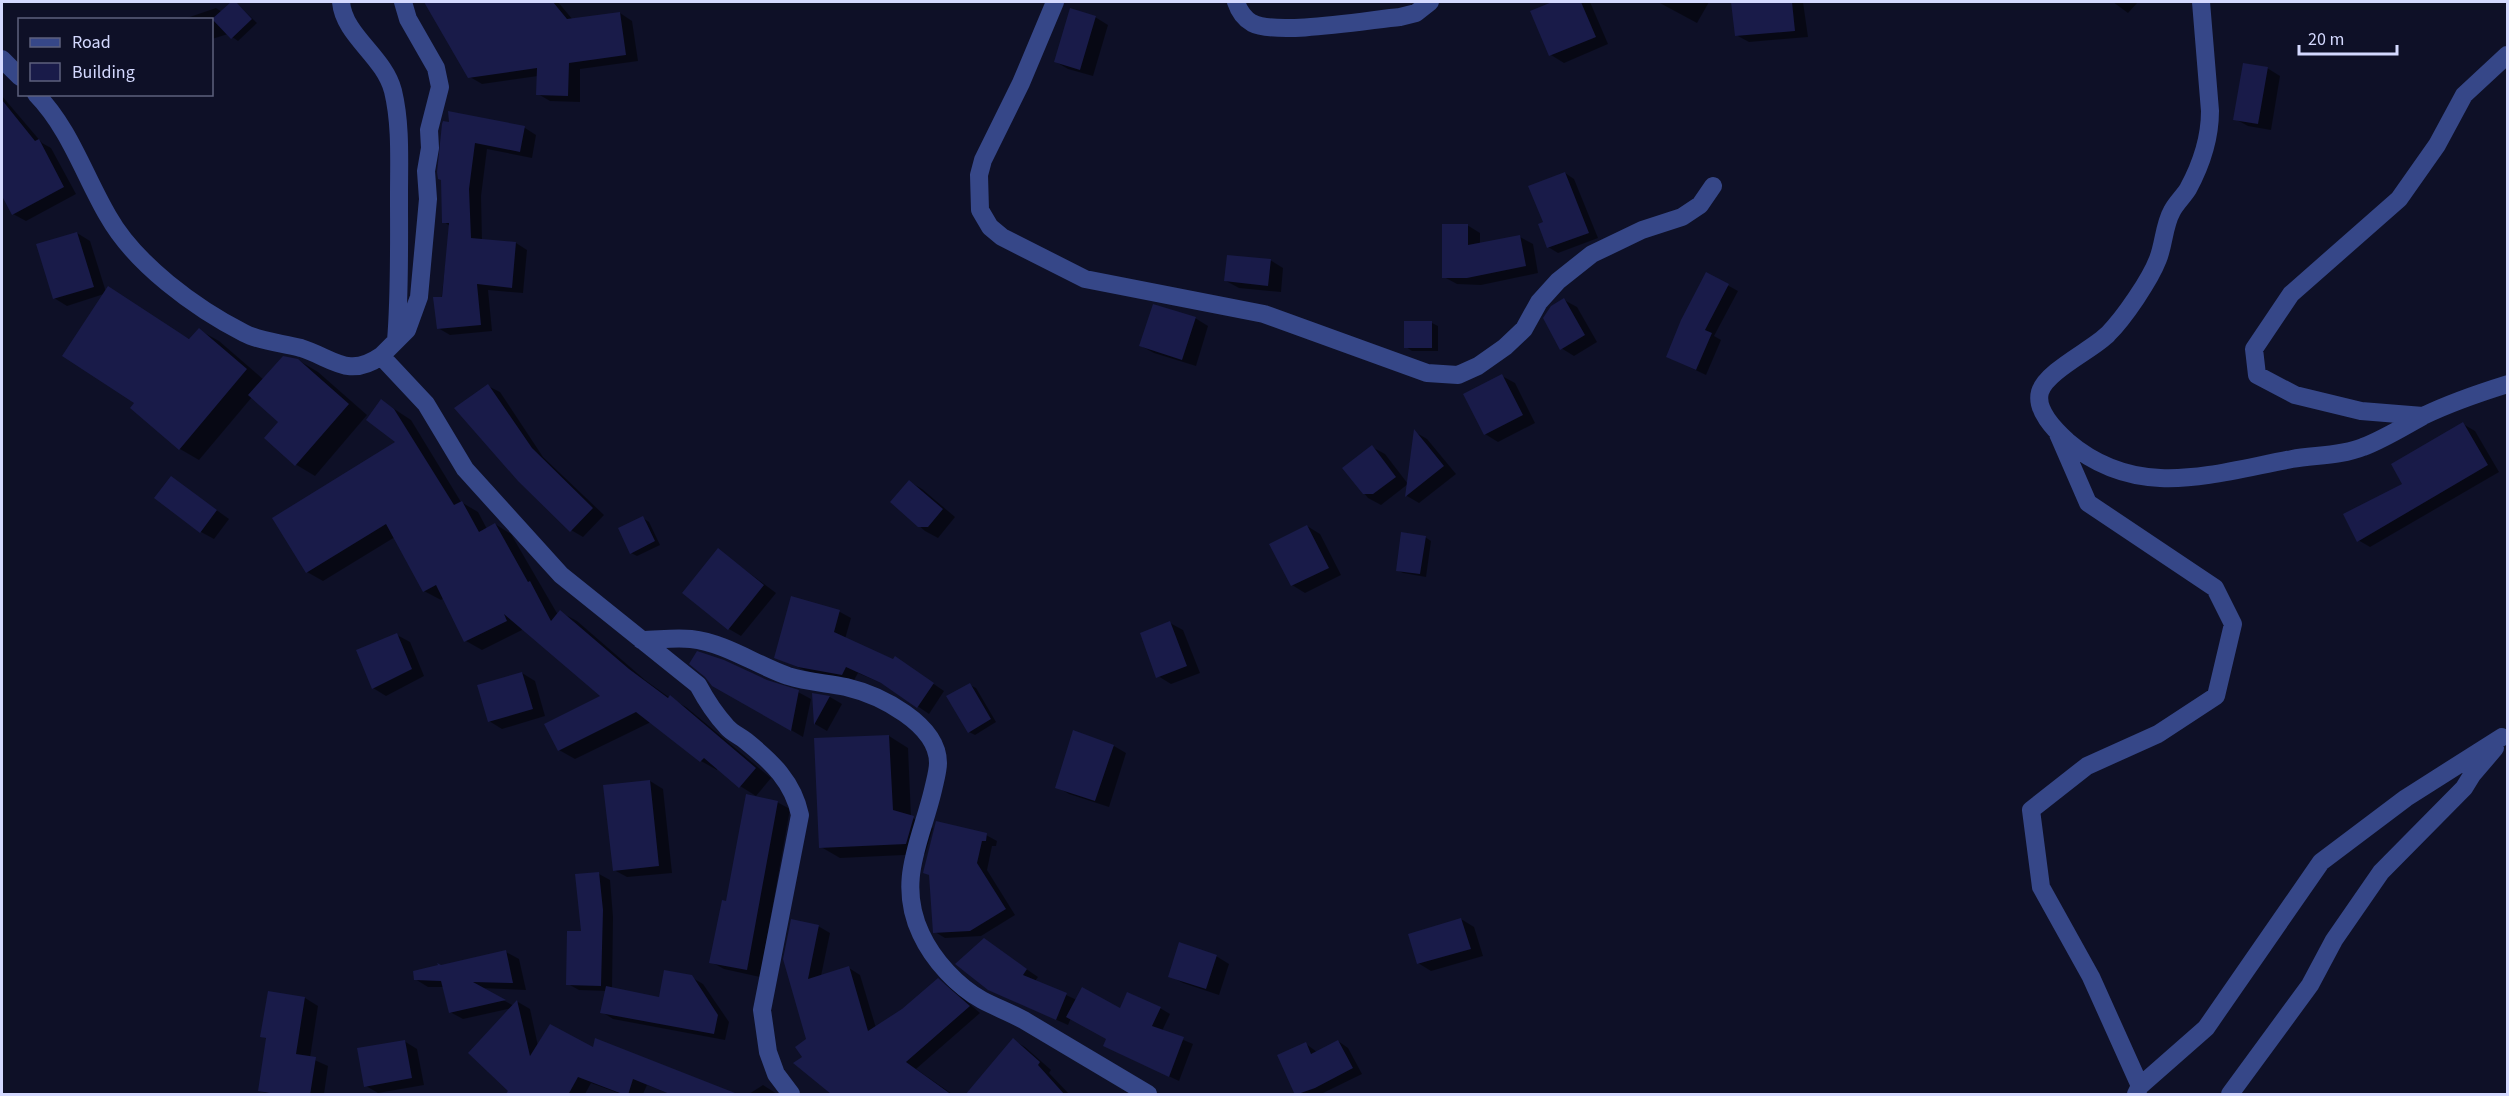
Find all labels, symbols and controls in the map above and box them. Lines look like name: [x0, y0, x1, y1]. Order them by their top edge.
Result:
legend: [18, 18, 213, 96]
scale bar: [2299, 18, 2396, 56]
text: 20 m: [2308, 27, 2344, 52]
text: Road: [72, 30, 111, 55]
text: Building: [72, 60, 135, 85]

